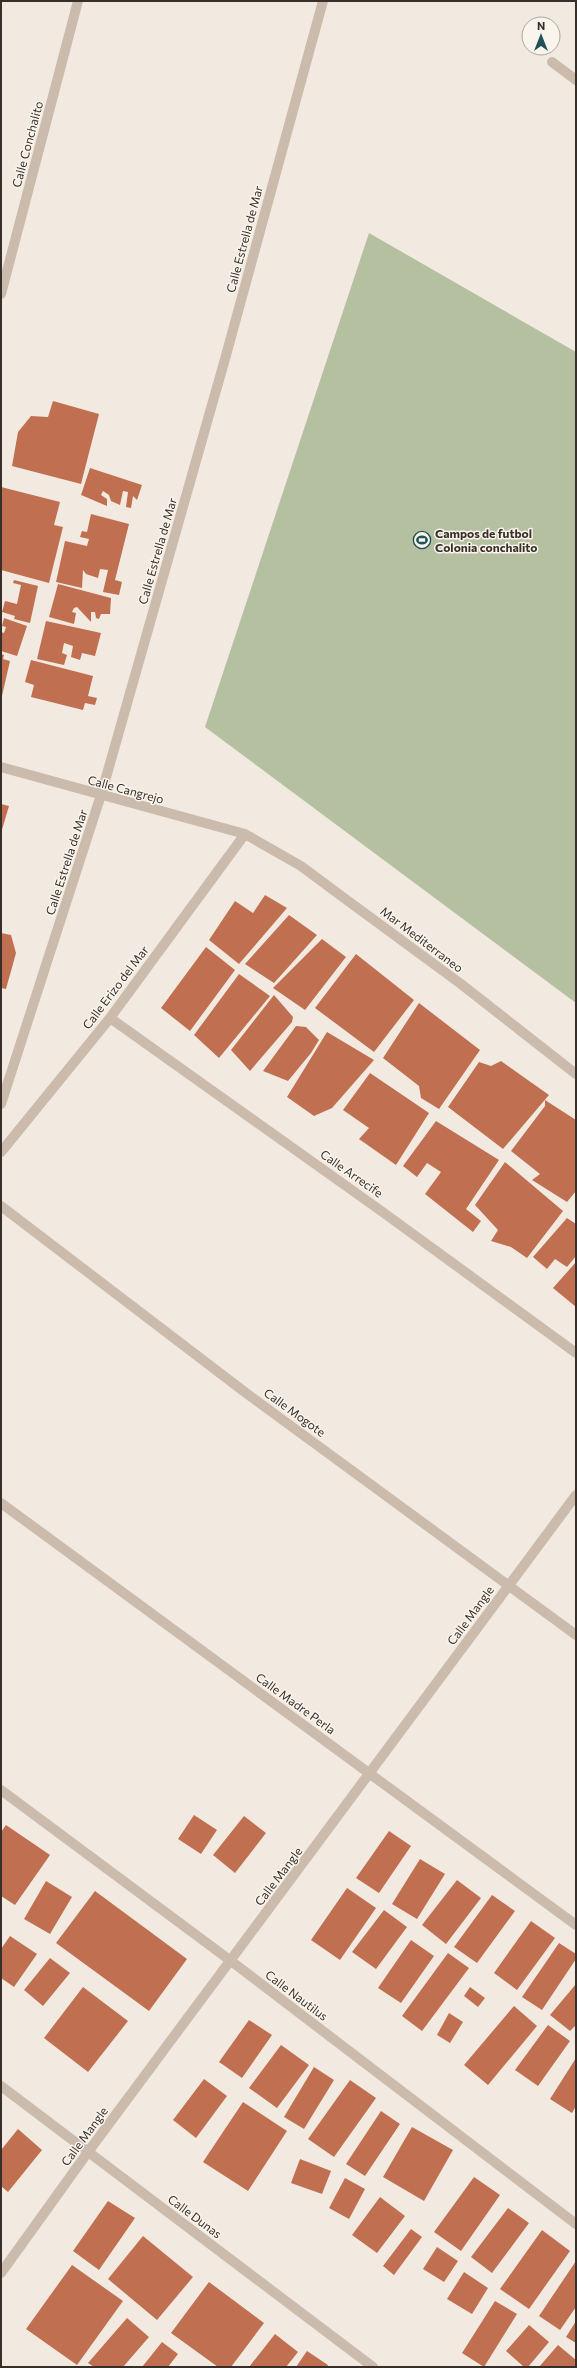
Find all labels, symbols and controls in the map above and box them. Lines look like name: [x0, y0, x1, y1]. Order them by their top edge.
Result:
north arrow: [521, 16, 561, 56]
text: N: [537, 19, 545, 32]
street label: Calle Conchalito: [9, 99, 45, 189]
street label: Calle Estrella de Mar: [223, 184, 265, 294]
street label: Calle Estrella de Mar: [135, 496, 179, 606]
place label: Campos de futbol Colonia conchalito: [435, 526, 538, 554]
sports icon: Campos de futbol Colonia conchalito: [412, 530, 432, 550]
street label: Calle Cangrejo: [86, 772, 166, 806]
street label: Calle Estrella de Mar: [42, 807, 90, 917]
street label: Mar Mediterraneo: [378, 903, 466, 975]
street label: Calle Erizo del Mar: [79, 942, 151, 1031]
street label: Calle Arrecife: [318, 1146, 386, 1200]
street label: Calle Mogote: [262, 1385, 328, 1439]
street label: Calle Mangle: [444, 1583, 496, 1647]
street label: Calle Madre Perla: [254, 1669, 338, 1737]
street label: Calle Mangle: [251, 1844, 305, 1908]
street label: Calle Nautilus: [263, 1967, 331, 2023]
street label: Calle Mangle: [58, 2104, 110, 2168]
street label: Calle Dunas: [165, 2191, 225, 2241]

